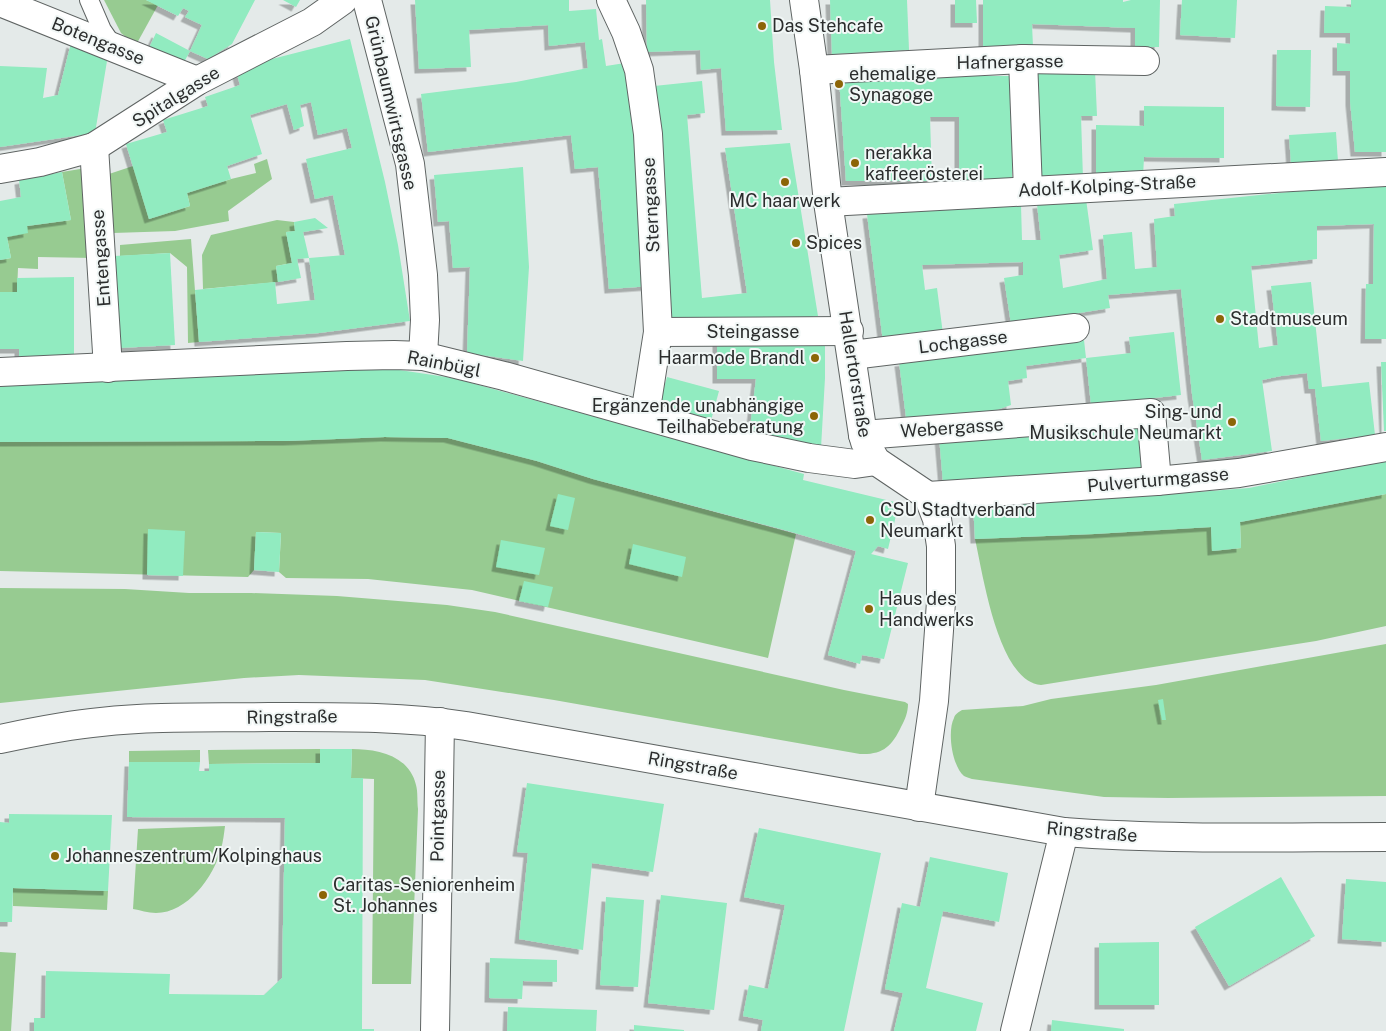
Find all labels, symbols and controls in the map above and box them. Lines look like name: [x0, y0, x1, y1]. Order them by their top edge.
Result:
street label: Botengasse: [49, 12, 148, 69]
street label: Grünbaumwirtsgasse: [361, 14, 422, 192]
place label: Das Stehcafe: [772, 15, 883, 36]
marker: Das Stehcafe: [756, 20, 768, 32]
street label: Hafnergasse: [956, 50, 1064, 73]
street label: Spitalgasse: [128, 61, 223, 132]
place label: ehemalige Synagoge: [849, 63, 936, 105]
marker: ehemalige Synagoge: [833, 78, 845, 90]
place label: nerakka kaffeerösterei: [865, 142, 983, 184]
street label: Sterngasse: [638, 157, 663, 253]
marker: nerakka kaffeerösterei: [849, 157, 861, 169]
street label: Adolf-Kolping-Straße: [1017, 170, 1197, 201]
marker: MC haarwerk: [779, 176, 791, 188]
place label: MC haarwerk: [729, 190, 841, 211]
street label: Entengasse: [87, 209, 114, 307]
place label: Spices: [806, 232, 862, 253]
marker: Spices: [790, 237, 802, 249]
place label: Stadtmuseum: [1230, 308, 1348, 329]
street label: Hallertorstraße: [835, 309, 876, 439]
marker: Stadtmuseum: [1214, 313, 1226, 325]
street label: Steingasse: [707, 321, 799, 342]
street label: Lochgasse: [917, 326, 1009, 357]
street label: Rainbügl: [405, 346, 483, 381]
place label: Haarmode Brandl: [658, 347, 805, 368]
marker: Haarmode Brandl: [809, 352, 821, 364]
place label: Ergänzende unabhängige Teilhabeberatung: [592, 395, 804, 437]
place label: Sing- und Musikschule Neumarkt: [1029, 401, 1222, 443]
marker: Ergänzende unabhängige Teilhabeberatung: [808, 410, 820, 422]
street label: Webergasse: [900, 413, 1004, 442]
marker: Sing- und Musikschule Neumarkt: [1226, 416, 1238, 428]
street label: Pulverturmgasse: [1086, 463, 1230, 496]
place label: CSU Stadtverband Neumarkt: [880, 499, 1036, 541]
marker: CSU Stadtverband Neumarkt: [864, 514, 876, 526]
place label: Haus des Handwerks: [879, 588, 974, 630]
marker: Haus des Handwerks: [863, 603, 875, 615]
street label: Ringstraße: [246, 705, 338, 728]
street label: Ringstraße: [646, 747, 740, 784]
street label: Pointgasse: [426, 770, 449, 862]
street label: Ringstraße: [1046, 817, 1138, 846]
place label: Johanneszentrum/Kolpinghaus: [65, 845, 322, 866]
marker: Johanneszentrum/Kolpinghaus: [49, 850, 61, 862]
place label: Caritas-Seniorenheim St. Johannes: [333, 874, 515, 916]
marker: Caritas-Seniorenheim St. Johannes: [317, 889, 329, 901]

